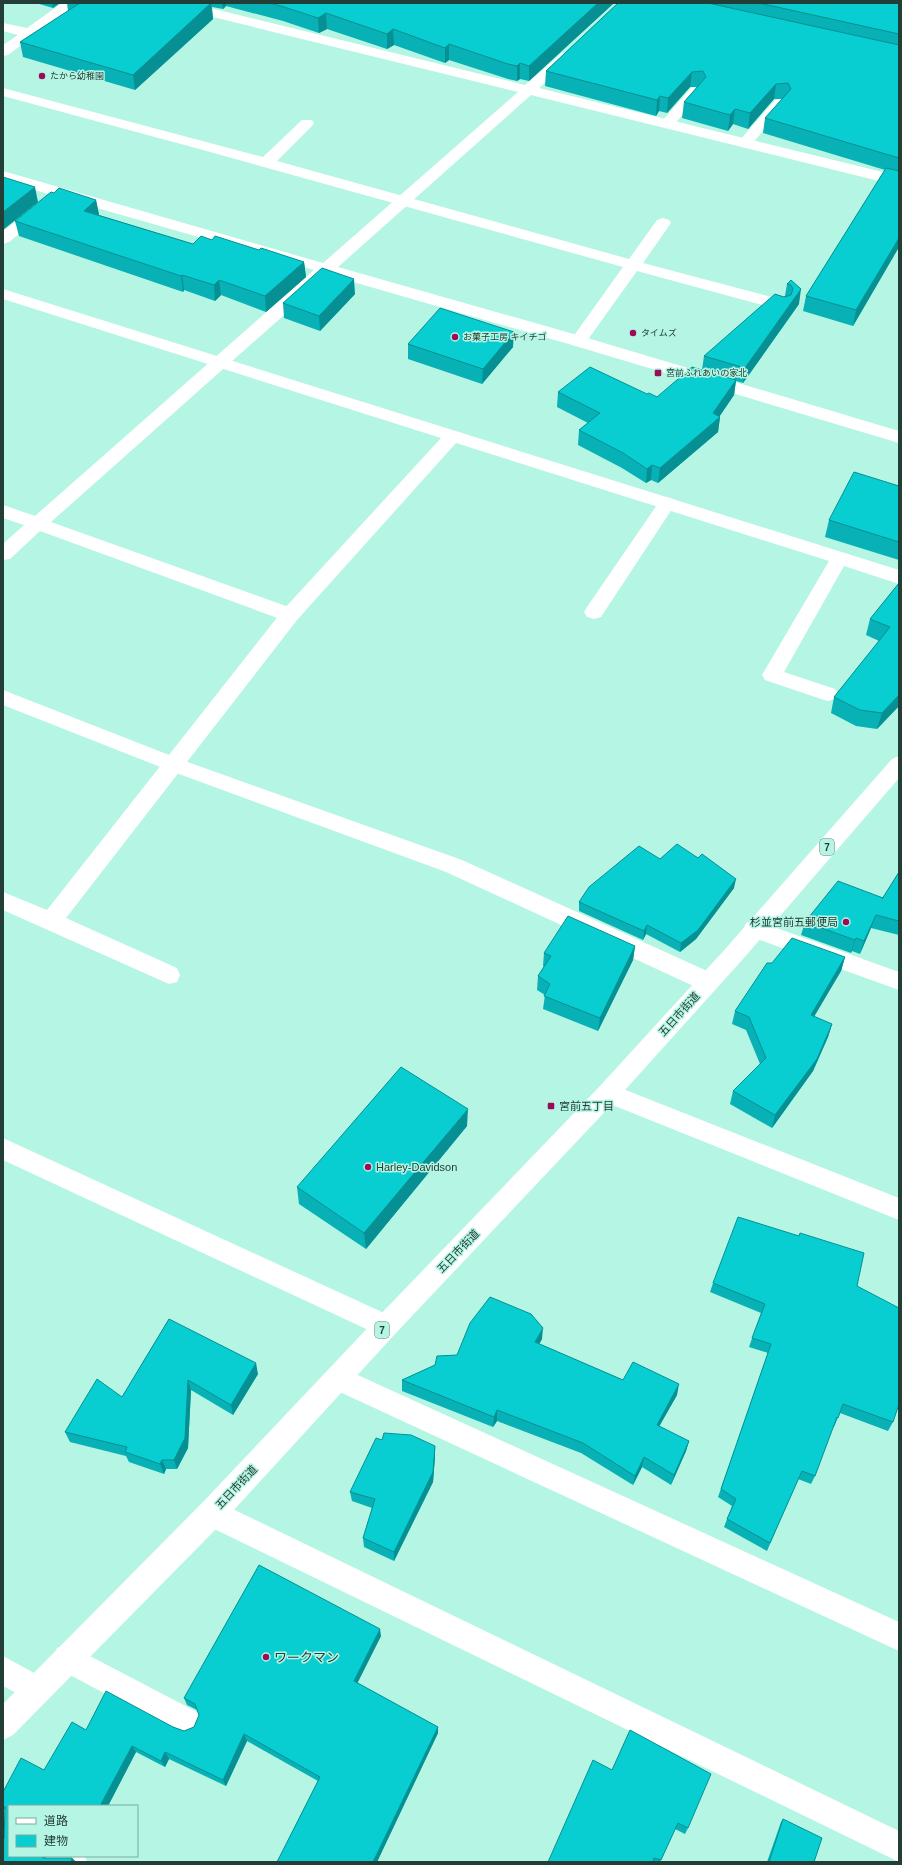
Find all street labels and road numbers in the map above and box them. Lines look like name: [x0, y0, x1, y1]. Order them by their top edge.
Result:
road number: 7: [820, 839, 834, 855]
street label: 五日市街道: [656, 990, 702, 1038]
street label: 五日市街道: [435, 1227, 481, 1275]
road number: 7: [375, 1322, 389, 1338]
street label: 五日市街道: [213, 1463, 259, 1511]

